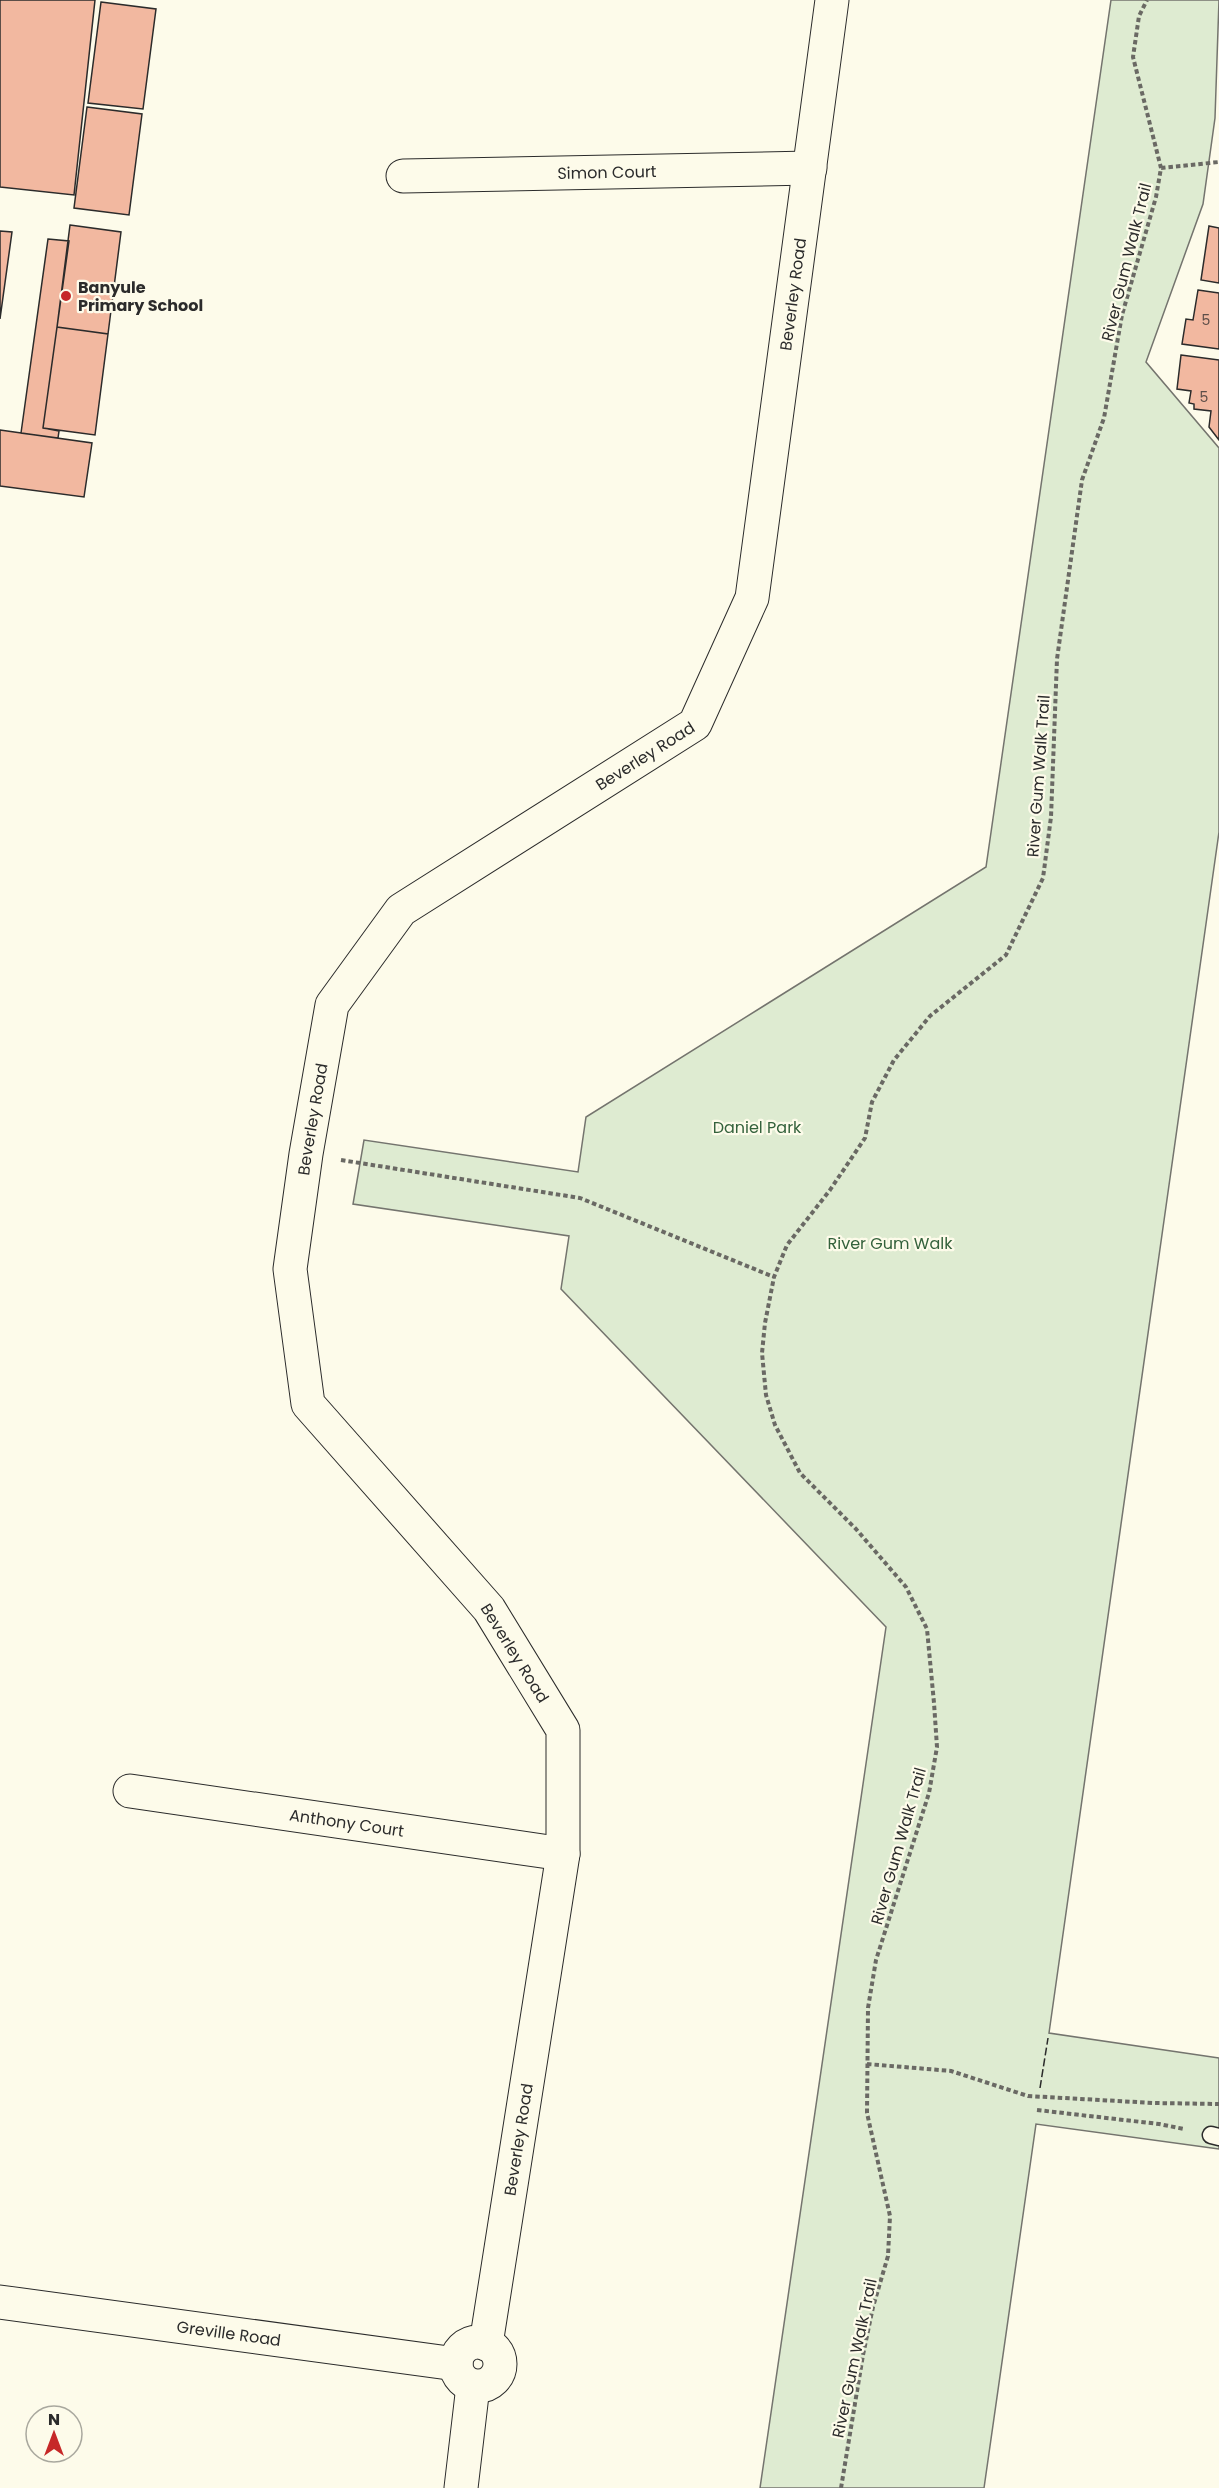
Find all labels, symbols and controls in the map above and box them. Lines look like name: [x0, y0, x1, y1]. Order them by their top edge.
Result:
street label: Simon Court: [557, 160, 657, 185]
street label: River Gum Walk Trail: [1096, 181, 1157, 344]
street label: Beverley Road: [774, 237, 812, 352]
place label: Banyule Primary School: [78, 276, 203, 317]
marker: Banyule Primary School: [59, 289, 73, 303]
house number: 5: [1202, 310, 1210, 330]
house number: 5: [1200, 387, 1208, 407]
street label: River Gum Walk Trail: [1021, 694, 1056, 858]
street label: Beverley Road: [591, 716, 699, 796]
street label: Beverley Road: [292, 1061, 334, 1177]
park label: Daniel Park: [713, 1116, 802, 1139]
park label: River Gum Walk: [828, 1232, 953, 1255]
street label: Beverley Road: [475, 1599, 554, 1707]
street label: River Gum Walk Trail: [865, 1765, 932, 1927]
street label: Anthony Court: [288, 1803, 406, 1843]
street label: Beverley Road: [498, 2082, 539, 2197]
street label: River Gum Walk Trail: [826, 2276, 883, 2440]
street label: Greville Road: [175, 2315, 282, 2352]
north arrow: [24, 2404, 84, 2464]
text: N: [48, 2408, 60, 2431]

